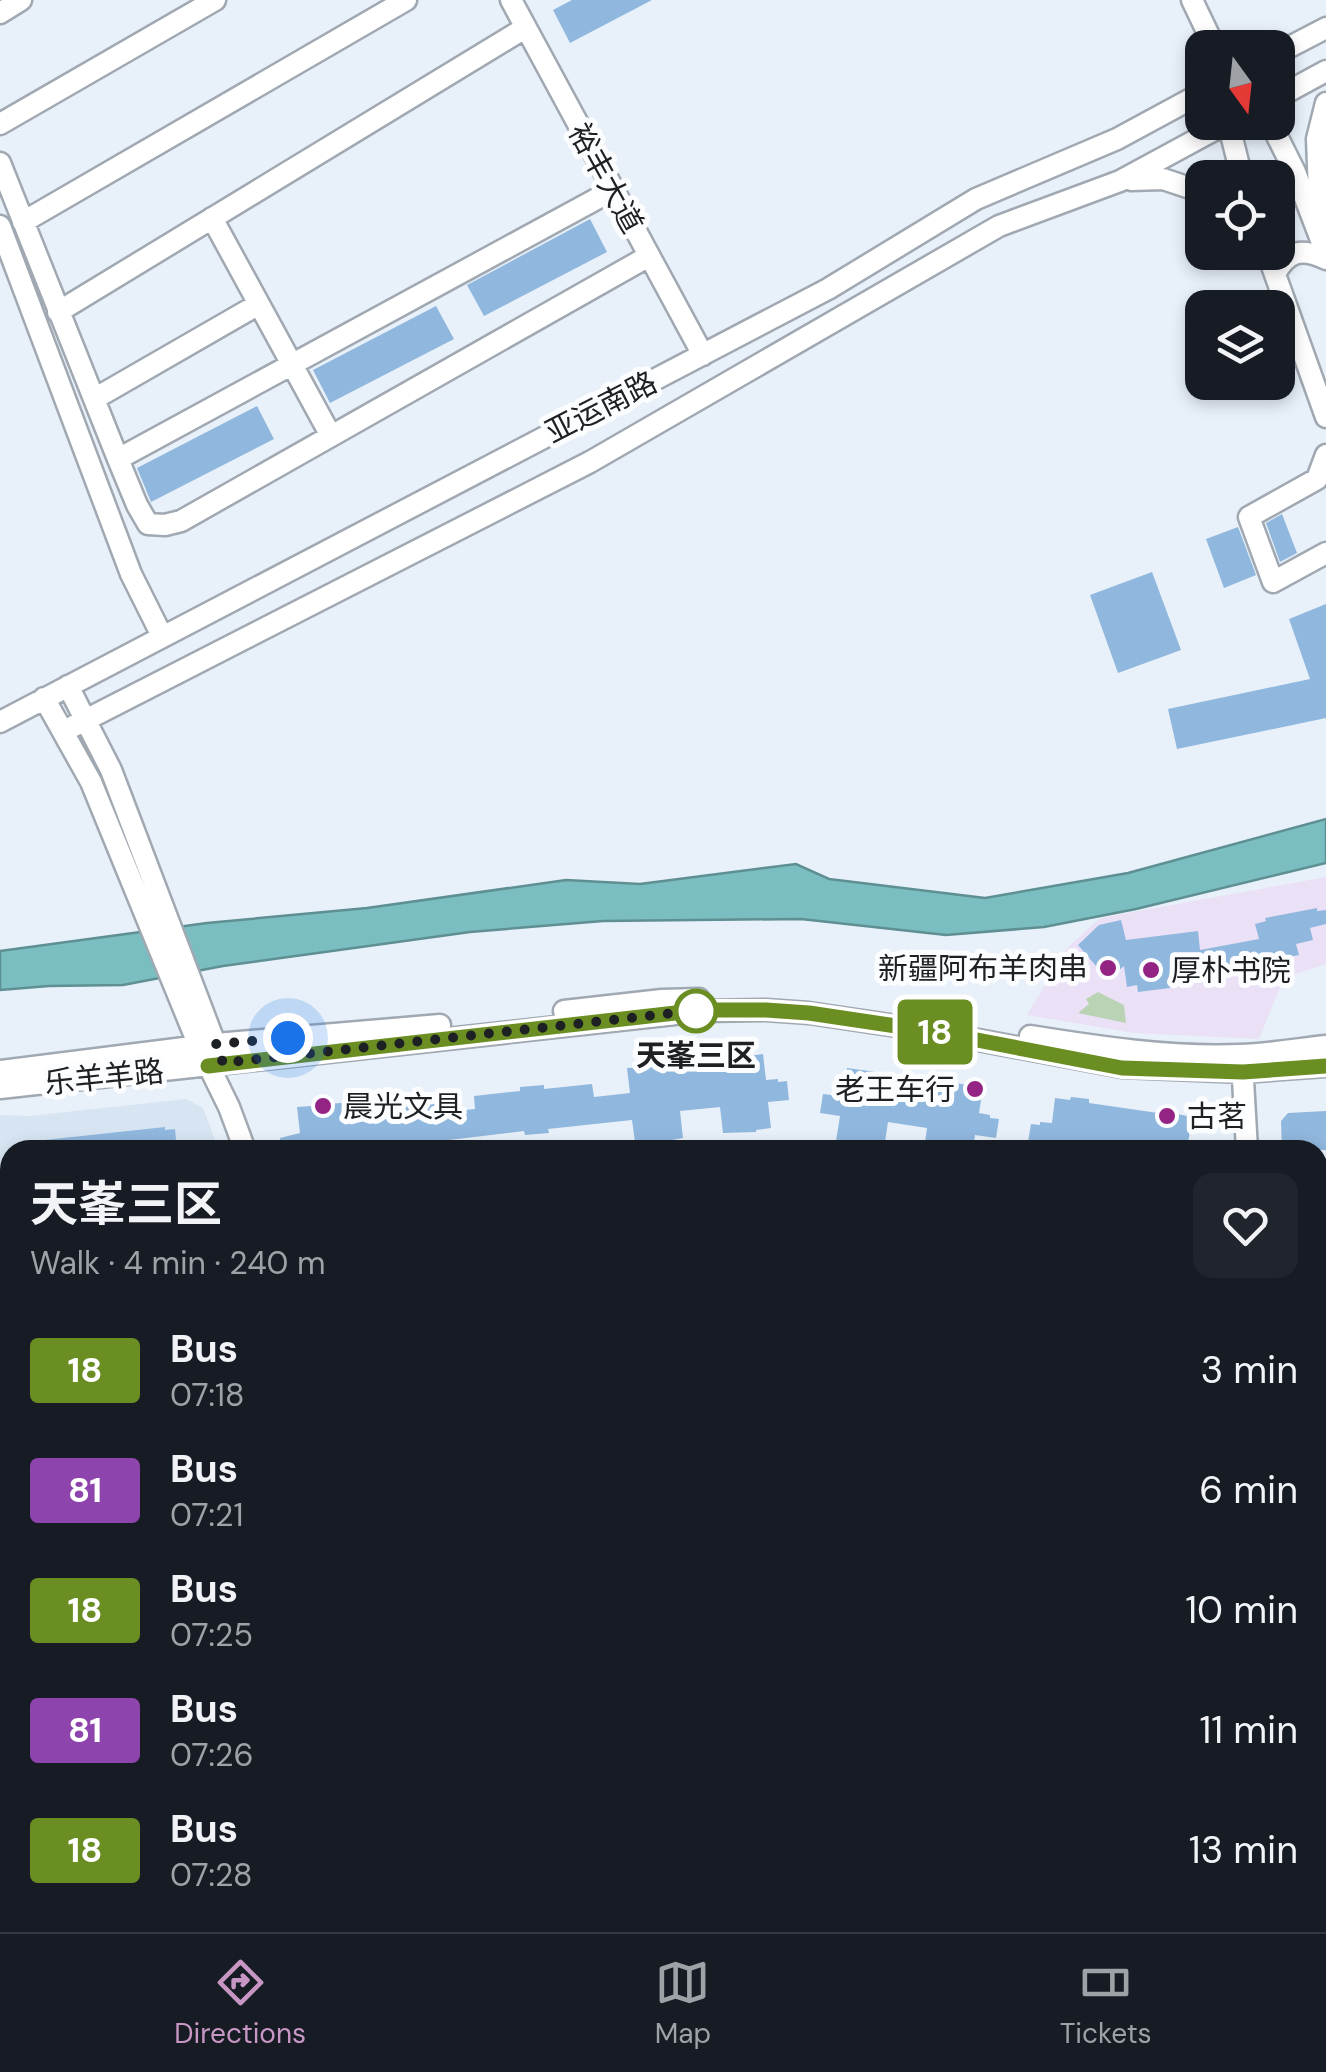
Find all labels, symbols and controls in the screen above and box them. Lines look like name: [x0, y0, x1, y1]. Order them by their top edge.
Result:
north arrow: [1185, 30, 1295, 140]
map controls: [1185, 30, 1295, 400]
street label: 裕丰大道: [560, 116, 652, 240]
button: locate: [1185, 160, 1295, 270]
button: layers: [1185, 290, 1295, 400]
street label: 亚运南路: [539, 362, 663, 452]
place label: 新疆阿布羊肉串: [878, 949, 1088, 988]
place label: 厚朴书院: [1171, 951, 1291, 990]
marker: 新疆阿布羊肉串: [1097, 957, 1119, 979]
marker: 厚朴书院: [1140, 959, 1162, 981]
marker: 天峯三区: [675, 990, 717, 1032]
line badge: 18: [890, 1000, 980, 1064]
text: 18: [918, 1009, 952, 1055]
your location: [263, 1013, 313, 1063]
place label: 天峯三区: [636, 1036, 756, 1075]
street label: 乐羊羊路: [42, 1051, 166, 1103]
place label: 老王车行: [835, 1070, 955, 1109]
marker: 老王车行: [964, 1078, 986, 1100]
place label: 晨光文具: [343, 1087, 463, 1126]
marker: 晨光文具: [312, 1095, 334, 1117]
place label: 古茗: [1187, 1097, 1247, 1136]
marker: 古茗: [1156, 1105, 1178, 1127]
text: 天峯三区: [30, 1173, 222, 1236]
button: heart: [1193, 1173, 1298, 1278]
text: Walk · 4 min · 240 m: [30, 1242, 326, 1284]
text: Bus: [170, 1324, 238, 1374]
text: 3 min: [1201, 1345, 1298, 1395]
text: 18: [68, 1347, 102, 1393]
text: 07:18: [170, 1374, 244, 1416]
text: Bus: [170, 1444, 238, 1494]
text: 6 min: [1199, 1465, 1298, 1515]
text: 81: [68, 1467, 102, 1513]
text: 07:21: [170, 1494, 243, 1536]
text: Bus: [170, 1564, 238, 1614]
text: 10 min: [1185, 1585, 1298, 1635]
text: 18: [68, 1587, 102, 1633]
text: 07:25: [170, 1614, 253, 1656]
text: Bus: [170, 1684, 238, 1734]
text: 11 min: [1199, 1705, 1298, 1755]
text: 81: [68, 1707, 102, 1753]
text: 07:26: [170, 1734, 254, 1776]
text: Bus: [170, 1804, 238, 1854]
text: 13 min: [1189, 1825, 1298, 1875]
text: 18: [68, 1827, 102, 1873]
text: 07:28: [170, 1854, 252, 1896]
tab: Directions: [174, 1955, 306, 2052]
tab: Map: [655, 1955, 711, 2052]
tab: Tickets: [1060, 1955, 1152, 2052]

